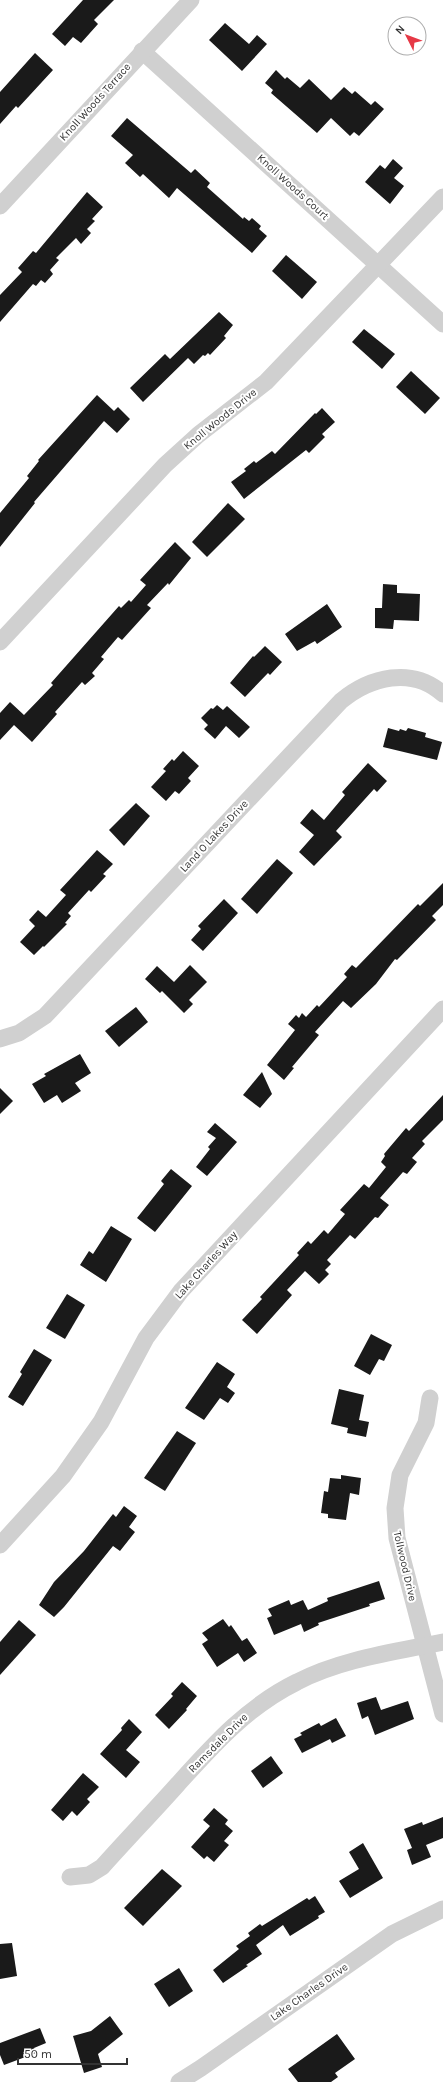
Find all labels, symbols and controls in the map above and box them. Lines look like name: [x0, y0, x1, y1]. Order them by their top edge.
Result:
north arrow: [387, 16, 427, 56]
text: N: [392, 22, 407, 37]
street label: Knoll Woods Terrace: [57, 60, 134, 144]
street label: Knoll Woods Court: [254, 151, 332, 223]
street label: Knoll Woods Drive: [181, 385, 259, 452]
street label: Land O Lakes Drive: [177, 797, 251, 875]
street label: Lake Charles Way: [172, 1228, 240, 1302]
street label: Tollwood Drive: [391, 1530, 419, 1603]
street label: Ramsdale Drive: [186, 1710, 251, 1775]
street label: Lake Charles Drive: [268, 1960, 351, 2024]
scale bar: [18, 2040, 127, 2066]
text: 50 m: [24, 2047, 52, 2061]

